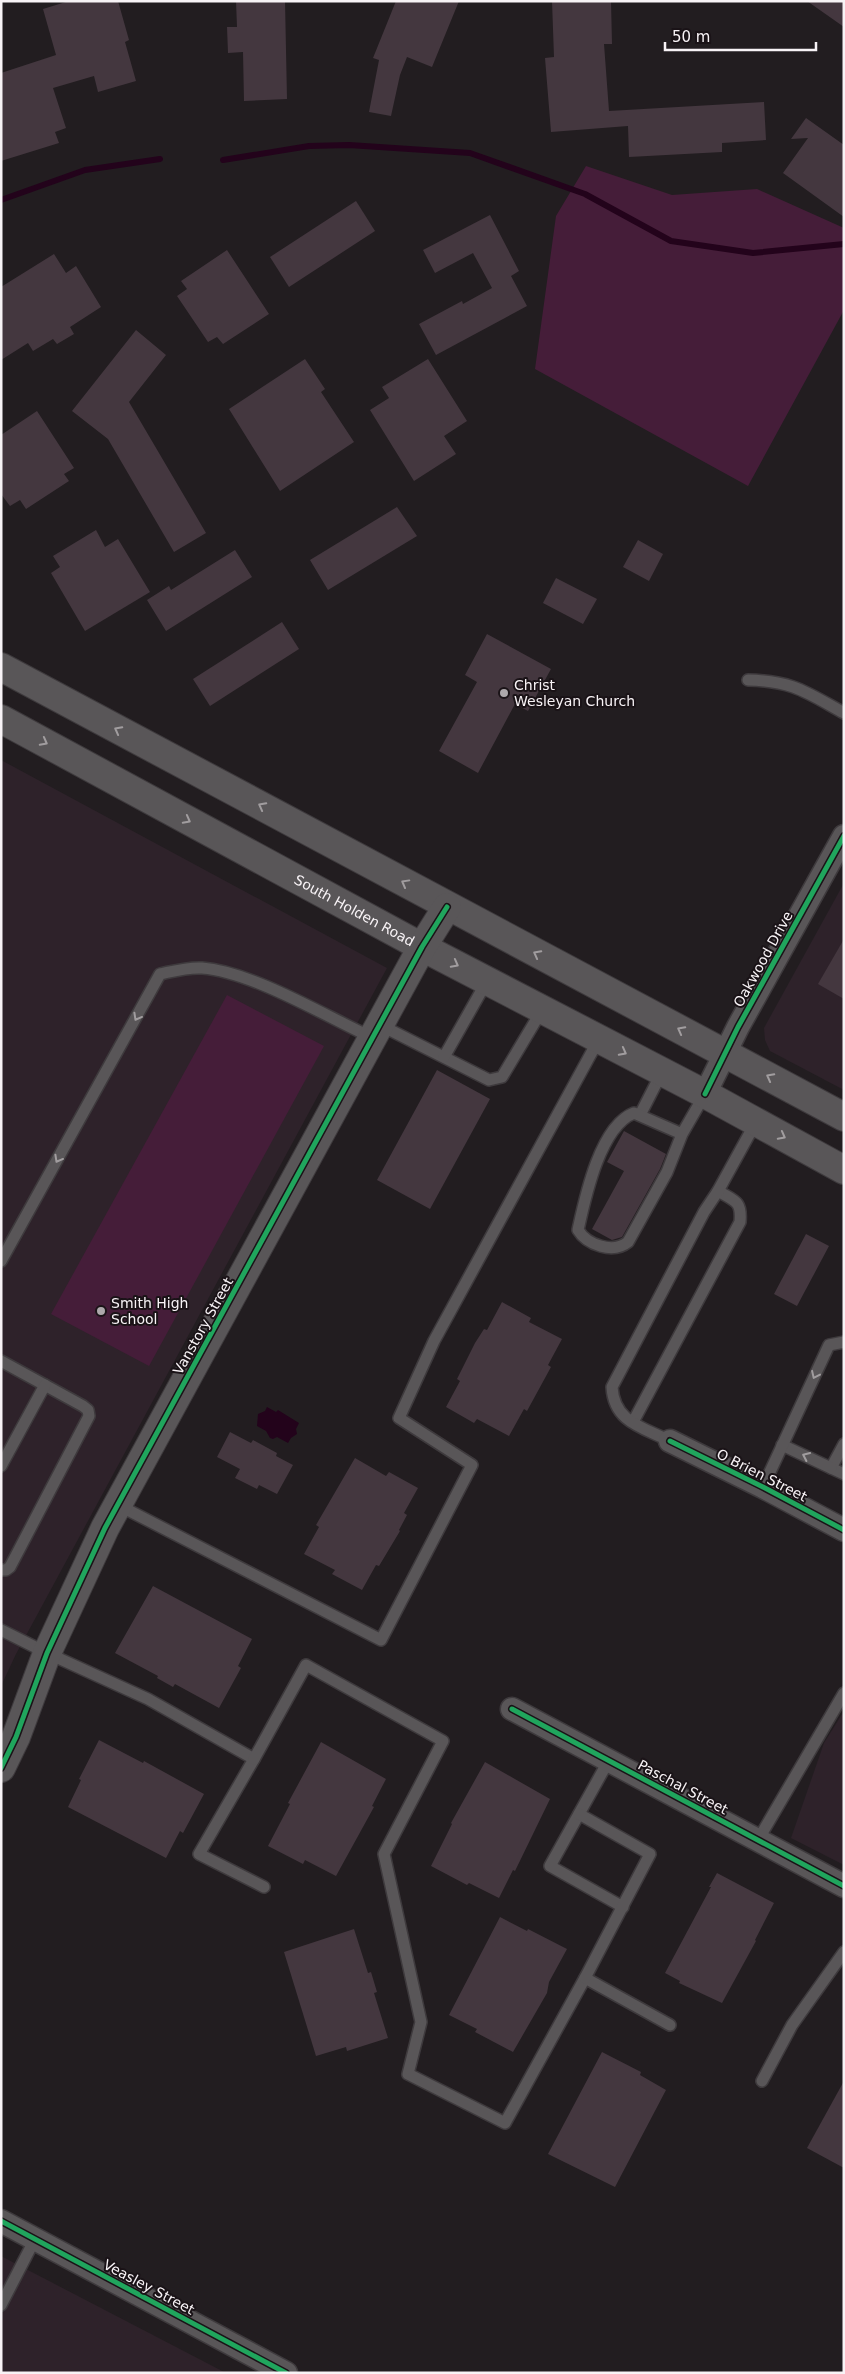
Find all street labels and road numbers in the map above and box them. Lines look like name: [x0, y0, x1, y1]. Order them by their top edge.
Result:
street label: South Holden Road: [292, 871, 417, 949]
street label: Oakwood Drive: [730, 908, 796, 1010]
street label: Vanstory Street: [170, 1274, 237, 1377]
street label: O Brien Street: [714, 1445, 810, 1505]
street label: Paschal Street: [635, 1757, 731, 1818]
street label: Veasley Street: [101, 2256, 198, 2318]

